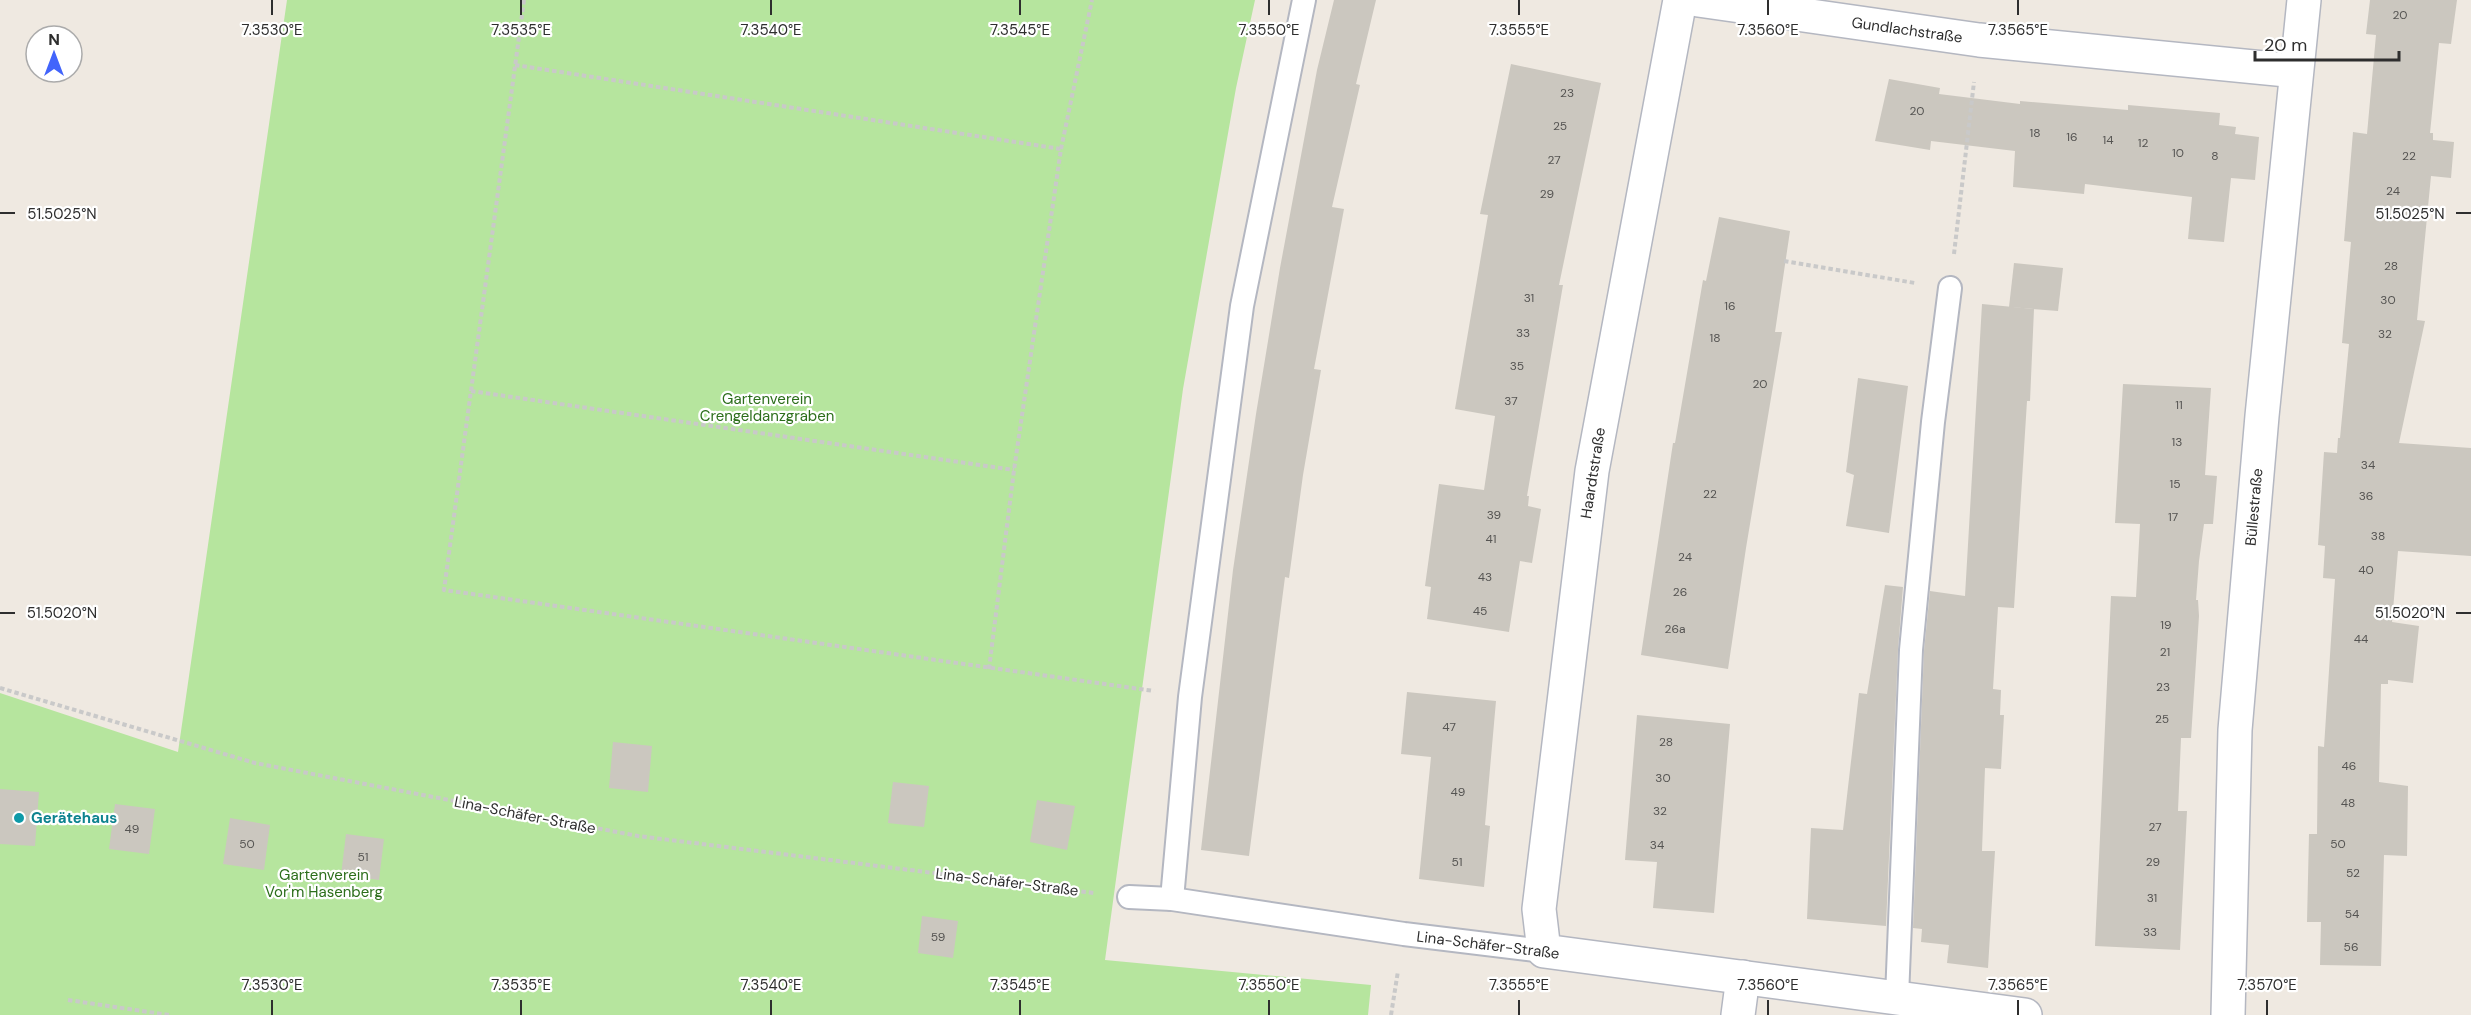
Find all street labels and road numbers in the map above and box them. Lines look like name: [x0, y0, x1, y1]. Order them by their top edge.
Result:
street label: Gundlachstraße: [1850, 12, 1964, 48]
street label: Haardtstraße: [1576, 426, 1610, 520]
street label: Büllestraße: [2241, 467, 2267, 547]
street label: Lina-Schäfer-Straße: [452, 791, 598, 839]
street label: Lina-Schäfer-Straße: [934, 863, 1080, 901]
street label: Lina-Schäfer-Straße: [1415, 926, 1561, 964]

